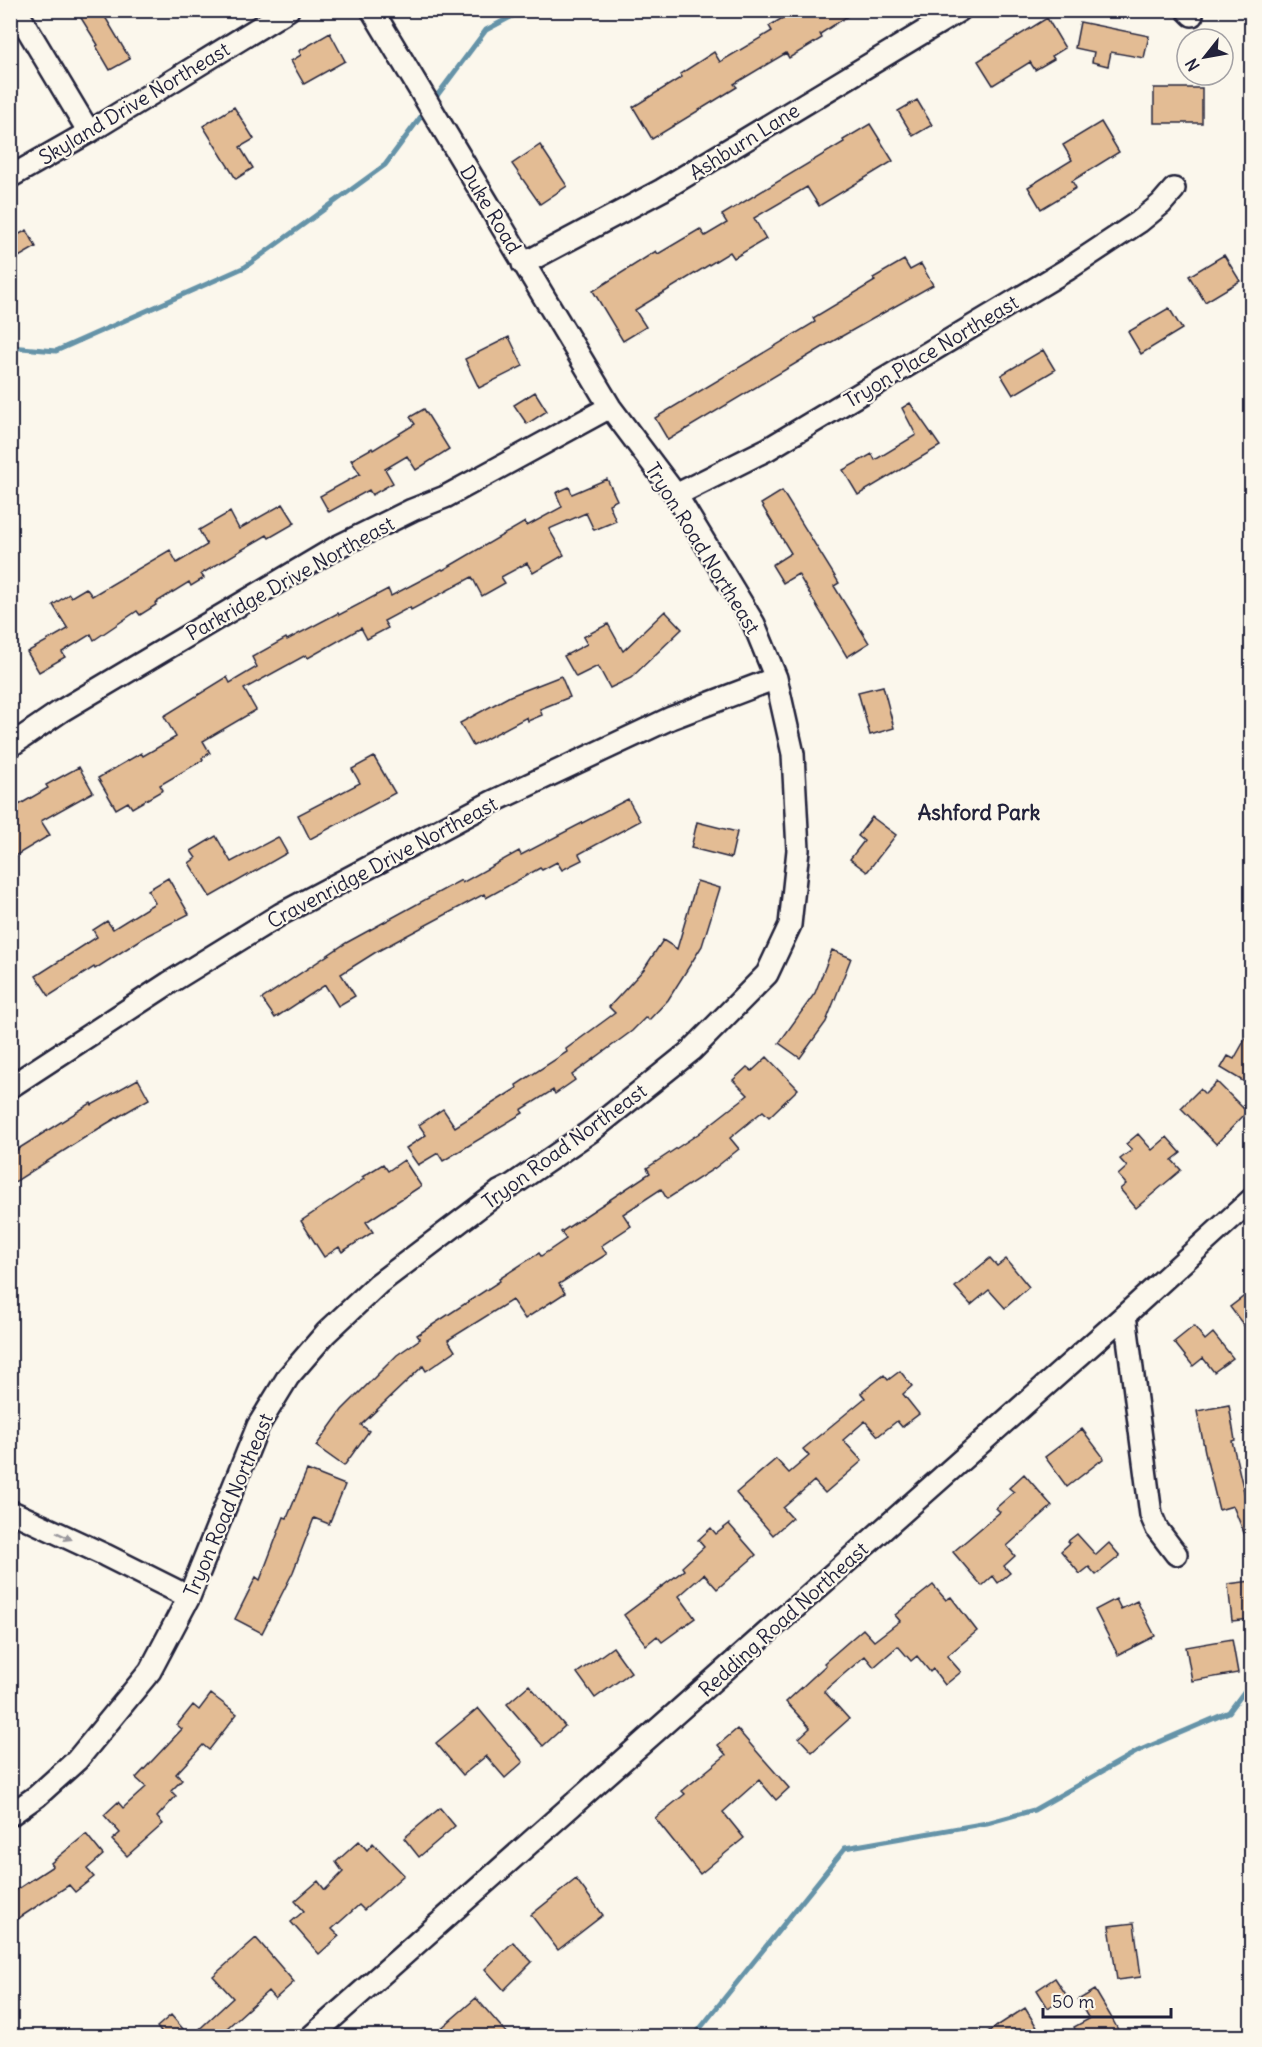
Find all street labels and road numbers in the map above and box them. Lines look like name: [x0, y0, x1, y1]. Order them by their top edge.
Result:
street label: Skyland Drive Northeast: [34, 36, 234, 170]
street label: Ashburn Lane: [684, 97, 804, 185]
street label: Duke Road: [455, 160, 527, 258]
street label: Tryon Place Northeast: [839, 289, 1023, 413]
street label: Tryon Road Northeast: [640, 458, 766, 638]
street label: Parkridge Drive Northeast: [182, 510, 399, 646]
street label: Cravenridge Drive Northeast: [263, 791, 502, 933]
street label: Tryon Road Northeast: [477, 1078, 651, 1214]
street label: Tryon Road Northeast: [178, 1409, 278, 1601]
street label: Redding Road Northeast: [693, 1536, 873, 1702]

